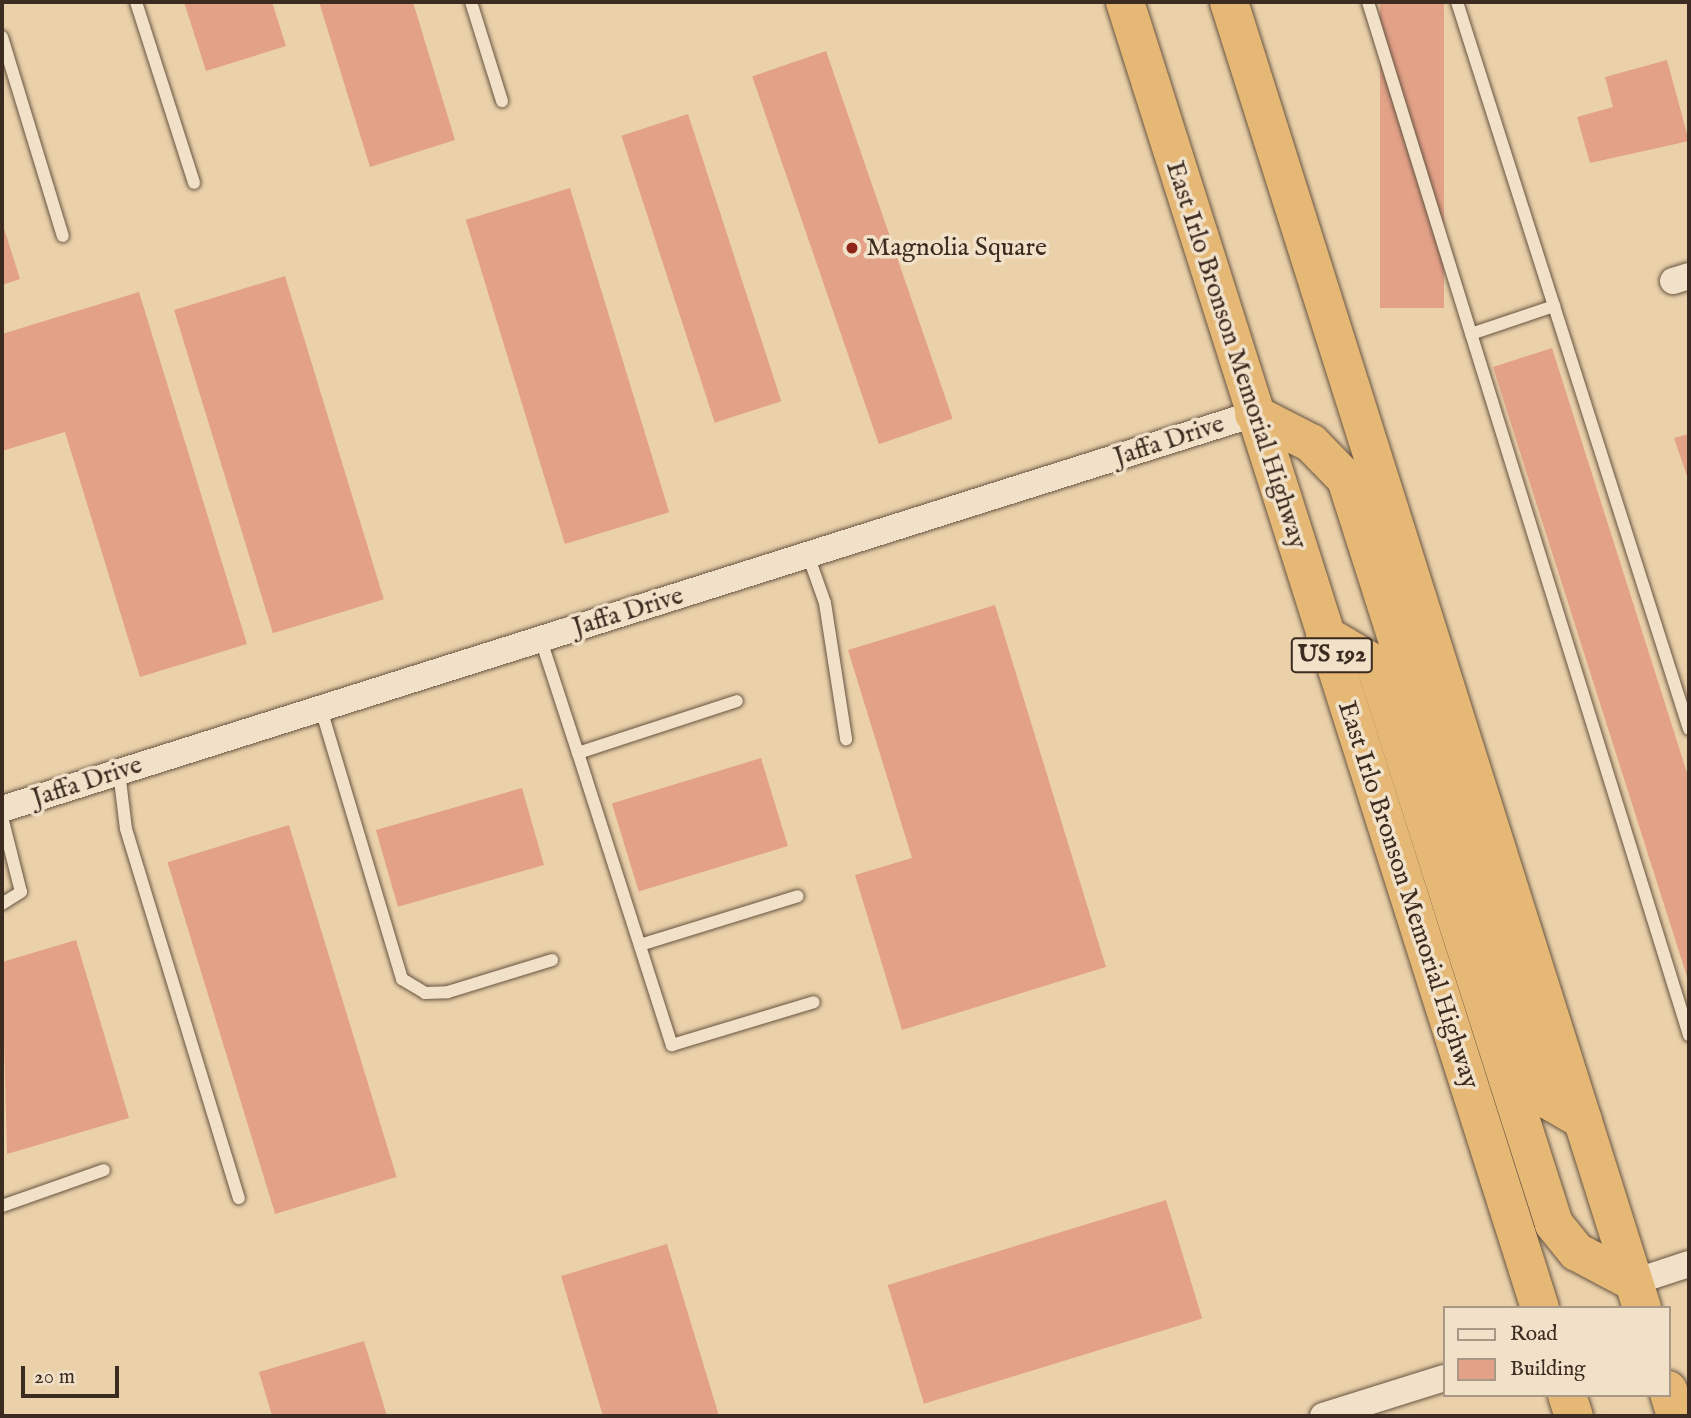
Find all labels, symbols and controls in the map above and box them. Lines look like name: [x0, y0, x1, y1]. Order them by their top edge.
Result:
street label: East Irlo Bronson Memorial Highway: [1158, 157, 1314, 553]
place label: Magnolia Square: [866, 232, 1047, 264]
marker: Magnolia Square: [844, 240, 860, 256]
street label: Jaffa Drive: [1110, 409, 1228, 473]
street label: Jaffa Drive: [569, 580, 687, 644]
road number: US 192: [1290, 634, 1374, 676]
street label: East Irlo Bronson Memorial Highway: [1330, 697, 1486, 1093]
street label: Jaffa Drive: [28, 750, 146, 814]
legend: [1442, 1306, 1670, 1397]
text: Road: [1510, 1321, 1557, 1348]
scale bar: [24, 1352, 122, 1396]
text: Building: [1510, 1356, 1585, 1383]
text: 20 m: [34, 1364, 75, 1391]

